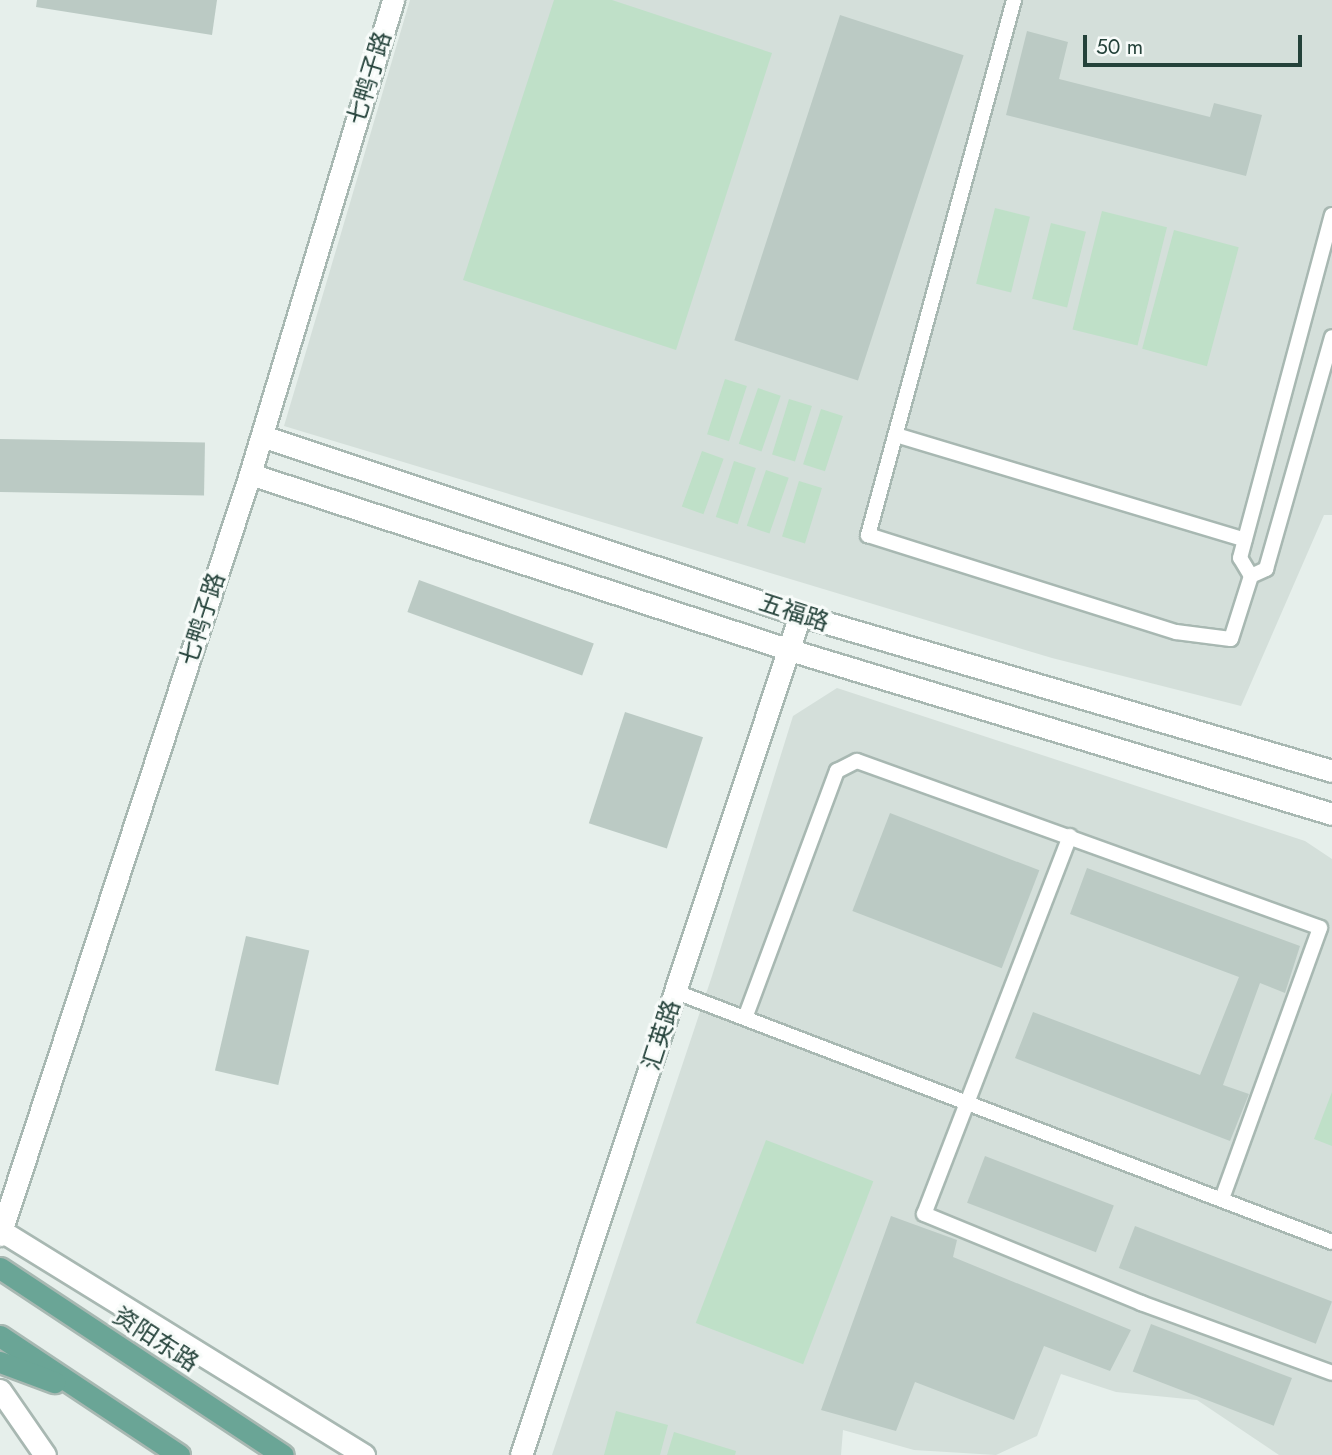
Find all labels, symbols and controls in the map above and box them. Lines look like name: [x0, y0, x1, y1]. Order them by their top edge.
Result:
scale bar: [1087, 21, 1306, 65]
street label: 七鸭子路: [341, 28, 397, 128]
text: 50 m: [1096, 32, 1143, 62]
street label: 七鸭子路: [173, 569, 231, 669]
street label: 五福路: [755, 587, 833, 637]
street label: 汇英路: [636, 996, 686, 1074]
street label: 资阳东路: [108, 1301, 204, 1377]

